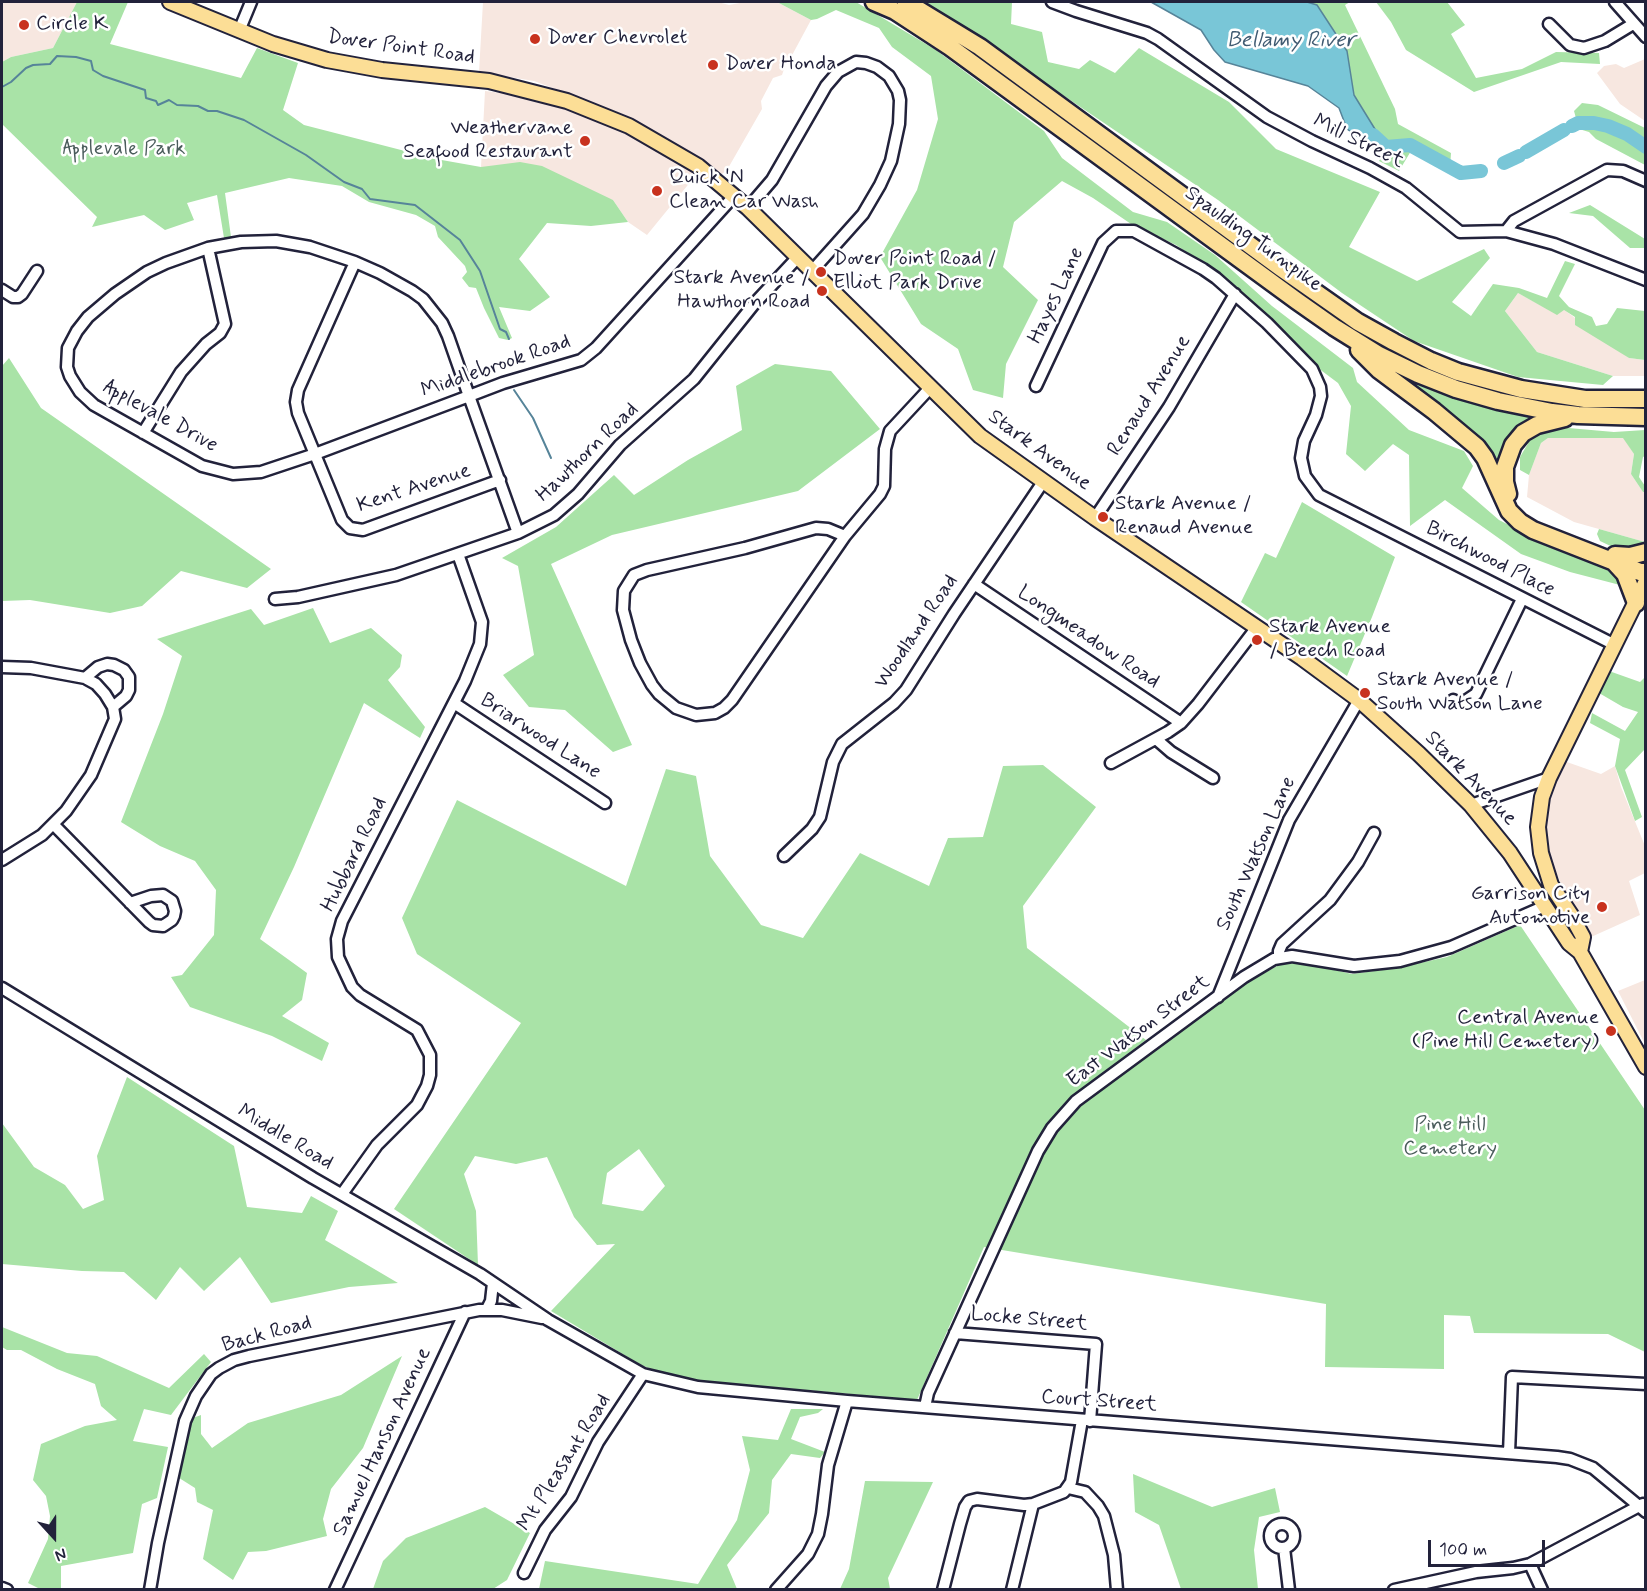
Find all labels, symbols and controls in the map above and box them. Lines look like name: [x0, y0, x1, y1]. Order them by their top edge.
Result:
place label: Circle K: [36, 12, 108, 38]
marker: Circle K: [17, 18, 31, 32]
street label: Dover Point Road: [326, 25, 476, 71]
place label: Dover Chevrolet: [547, 26, 687, 52]
water label: Bellamy River: [1227, 28, 1355, 54]
marker: Dover Chevrolet: [528, 32, 542, 46]
place label: Dover Honda: [725, 52, 836, 78]
marker: Dover Honda: [706, 58, 720, 72]
street label: Mill Street: [1308, 109, 1408, 175]
place label: Weathervane Seafood Restaurant: [403, 116, 573, 166]
marker: Weathervane Seafood Restaurant: [578, 134, 592, 148]
park label: Applevale Park: [63, 137, 185, 163]
place label: Quick 'N Clean Car Wash: [669, 166, 819, 216]
street label: Spaulding Turnpike: [1179, 182, 1327, 298]
marker: Quick 'N Clean Car Wash: [650, 184, 664, 198]
street label: Hayes Lane: [1024, 244, 1090, 348]
place label: Dover Point Road / Elliot Park Drive: [833, 247, 997, 297]
marker: Dover Point Road / Elliot Park Drive: [814, 265, 828, 279]
place label: Stark Avenue / Hawthorn Road: [673, 266, 810, 316]
marker: Stark Avenue / Hawthorn Road: [815, 284, 829, 298]
street label: Middlebrook Road: [418, 330, 574, 404]
street label: Renaud Avenue: [1103, 331, 1197, 461]
street label: Applevale Drive: [98, 375, 222, 459]
street label: Hawthorn Road: [532, 398, 644, 508]
street label: Stark Avenue: [982, 405, 1096, 497]
street label: Kent Avenue: [354, 459, 474, 519]
place label: Stark Avenue / Renaud Avenue: [1115, 492, 1253, 542]
marker: Stark Avenue / Renaud Avenue: [1096, 510, 1110, 524]
street label: Birchwood Place: [1421, 517, 1559, 603]
street label: Woodland Road: [870, 570, 964, 694]
street label: Longmeadow Road: [1012, 581, 1164, 695]
place label: Stark Avenue / Beech Road: [1269, 615, 1391, 665]
marker: Stark Avenue / Beech Road: [1250, 633, 1264, 647]
place label: Stark Avenue / South Watson Lane: [1377, 668, 1543, 718]
marker: Stark Avenue / South Watson Lane: [1358, 686, 1372, 700]
street label: Briarwood Lane: [475, 689, 605, 785]
street label: Stark Avenue: [1419, 726, 1521, 832]
street label: South Watson Lane: [1212, 773, 1302, 935]
street label: Hubbard Road: [316, 794, 394, 916]
place label: Garrison City Automotive: [1471, 882, 1590, 932]
marker: Garrison City Automotive: [1595, 900, 1609, 914]
street label: East Watson Street: [1063, 970, 1215, 1094]
place label: Central Avenue (Pine Hill Cemetery): [1412, 1006, 1599, 1056]
marker: Central Avenue (Pine Hill Cemetery): [1604, 1024, 1618, 1038]
street label: Middle Road: [232, 1099, 338, 1177]
park label: Pine Hill Cemetery: [1403, 1113, 1497, 1163]
street label: Locke Street: [970, 1302, 1088, 1338]
street label: Back Road: [219, 1311, 315, 1359]
street label: Samuel Hanson Avenue: [328, 1344, 438, 1540]
street label: Court Street: [1040, 1385, 1158, 1419]
street label: Mt Pleasant Road: [513, 1390, 617, 1536]
north arrow: [24, 1507, 84, 1567]
scale bar: [1431, 1528, 1548, 1566]
text: 100 m: [1439, 1538, 1487, 1562]
text: N: [52, 1543, 69, 1566]

